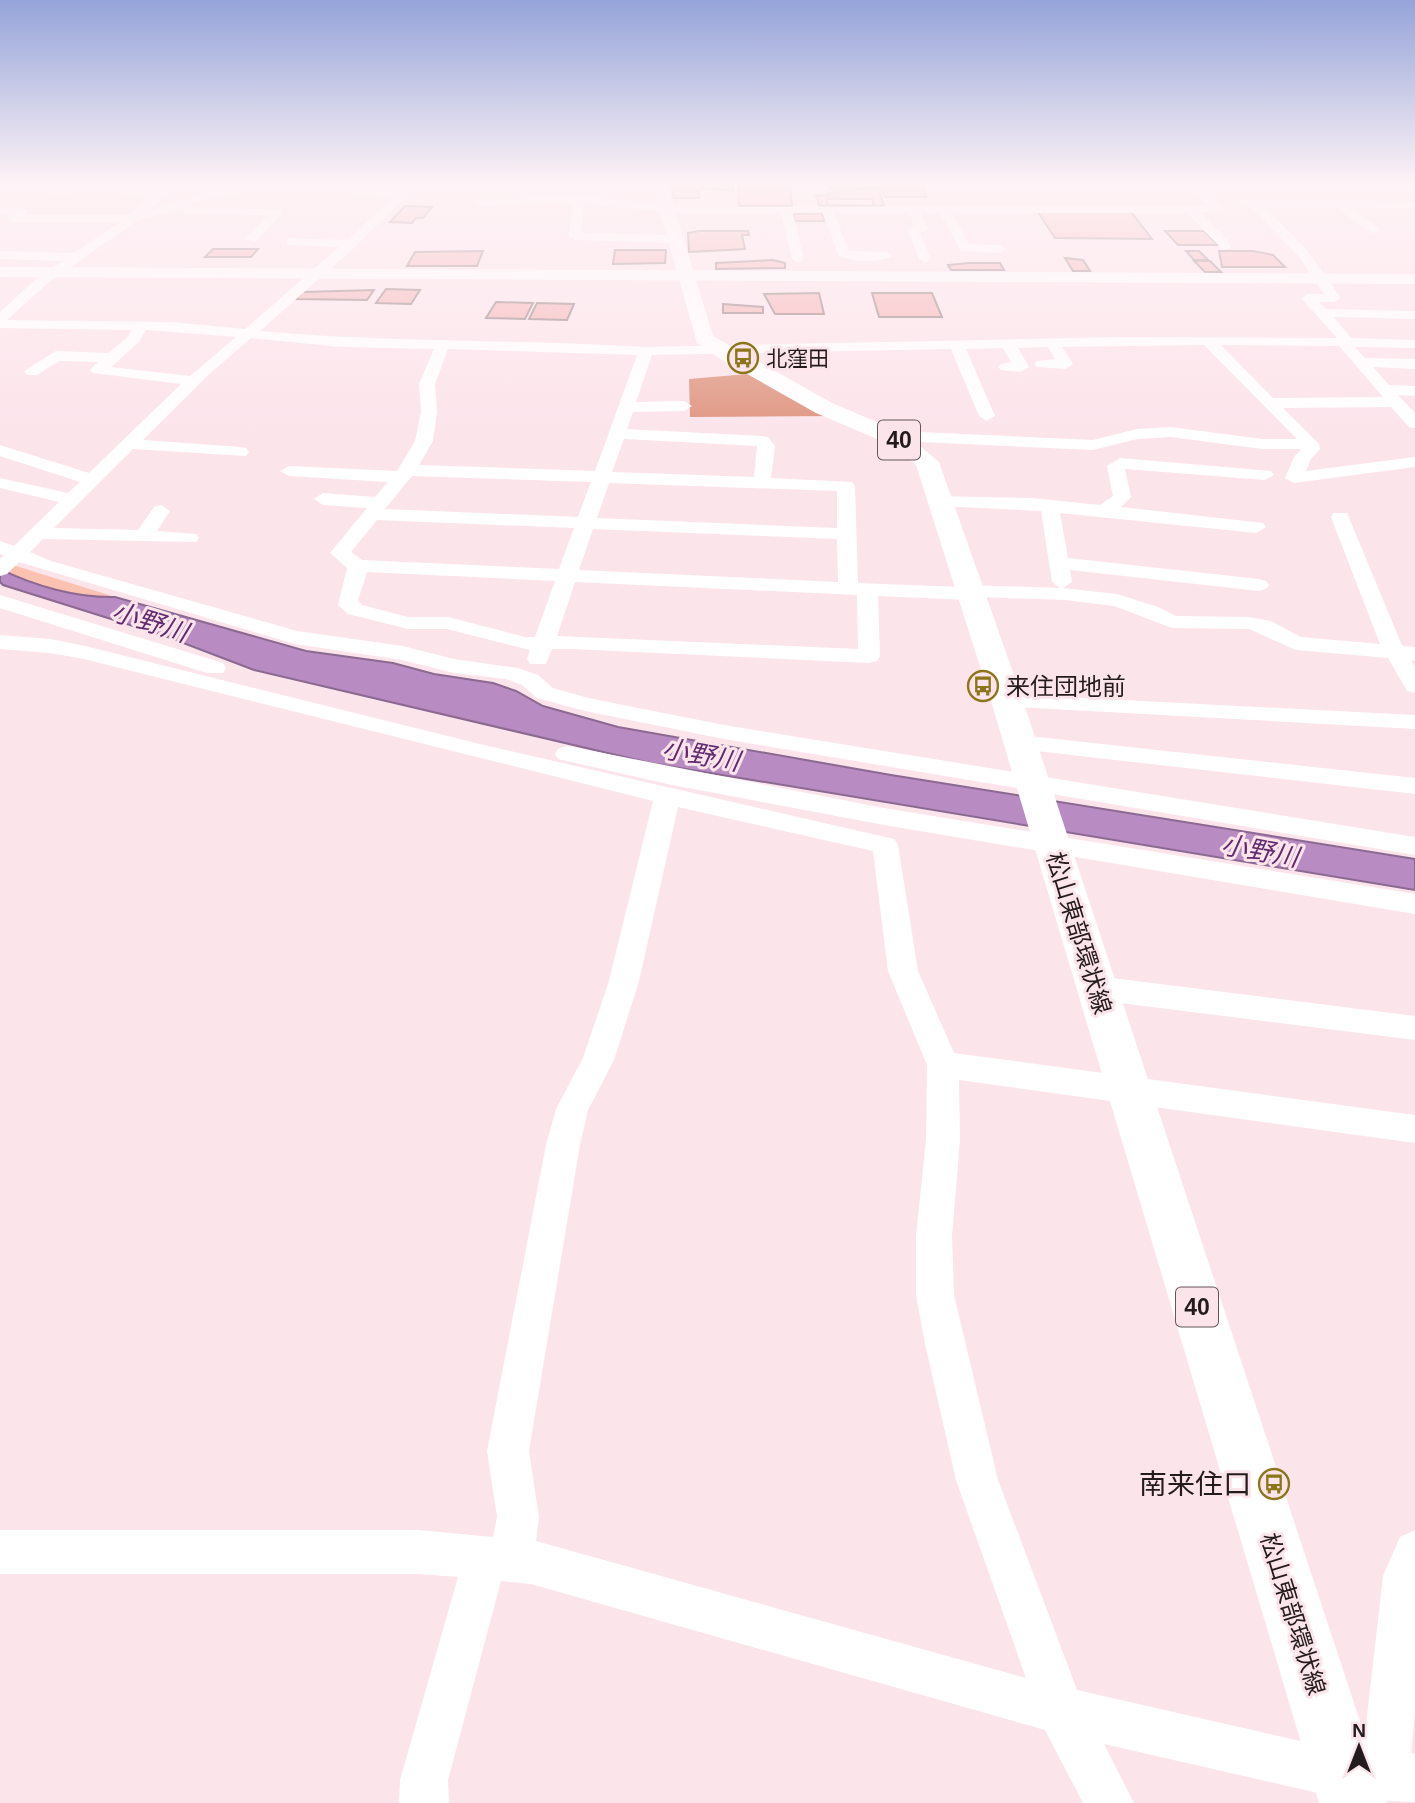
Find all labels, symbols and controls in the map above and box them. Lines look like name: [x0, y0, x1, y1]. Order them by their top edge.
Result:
bus stop icon: 北窪田: [726, 341, 760, 375]
place label: 北窪田: [766, 347, 829, 370]
road number: 40: [878, 420, 920, 460]
water label: 小野川: [108, 596, 195, 649]
bus stop icon: 来住団地前: [966, 669, 1000, 703]
place label: 来住団地前: [1006, 673, 1126, 700]
water label: 小野川: [660, 733, 745, 777]
water label: 小野川: [1219, 829, 1304, 873]
street label: 松山東部環状線: [1042, 849, 1116, 1017]
road number: 40: [1176, 1288, 1218, 1326]
bus stop icon: 南来住口: [1257, 1467, 1291, 1501]
place label: 南来住口: [1139, 1469, 1251, 1500]
street label: 松山東部環状線: [1256, 1530, 1330, 1698]
north arrow: [1324, 1712, 1394, 1782]
text: N: [1352, 1720, 1366, 1741]

